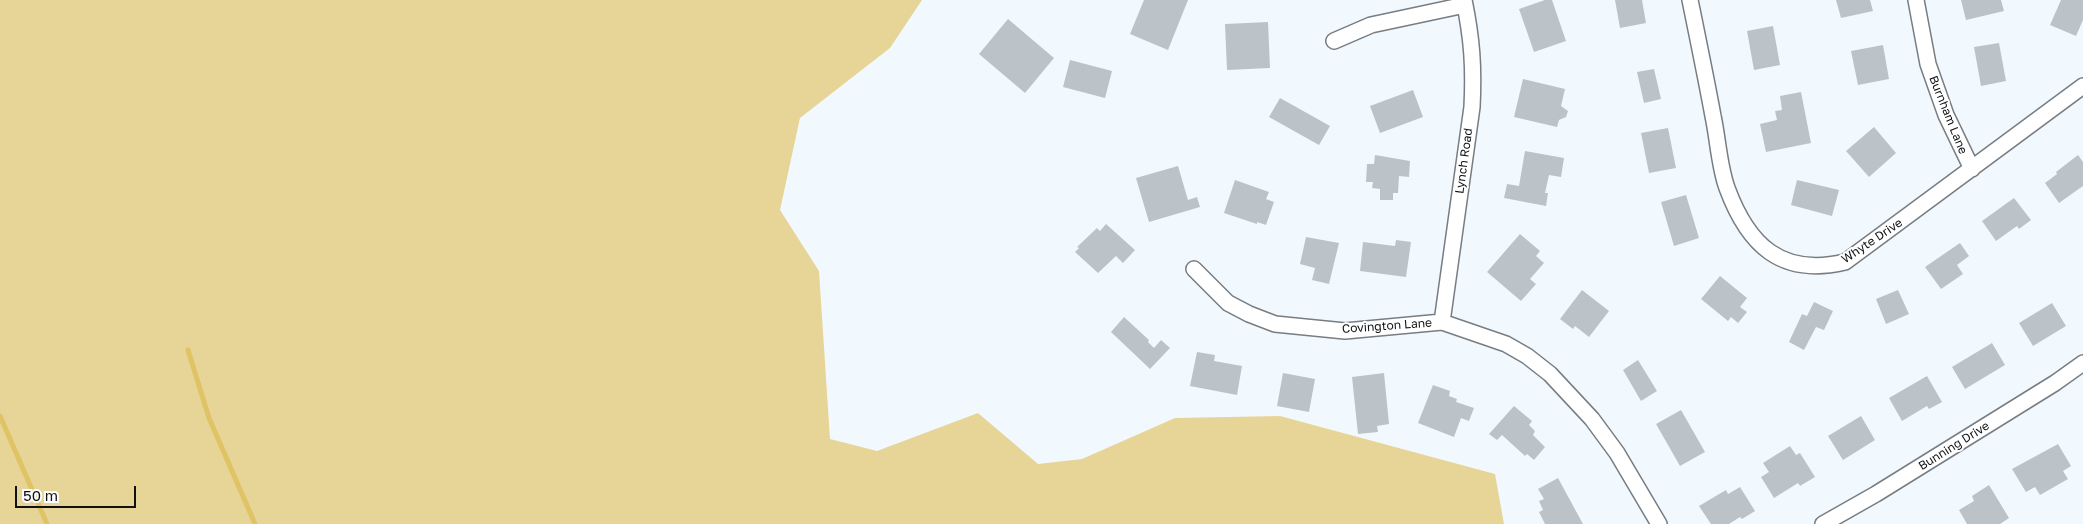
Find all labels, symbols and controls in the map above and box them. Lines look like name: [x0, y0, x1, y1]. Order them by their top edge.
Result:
street label: Burnham Lane: [1926, 74, 1970, 156]
street label: Lynch Road: [1452, 127, 1476, 195]
street label: Whyte Drive: [1839, 215, 1905, 267]
street label: Covington Lane: [1341, 316, 1433, 336]
street label: Bunning Drive: [1916, 418, 1992, 474]
scale bar: [18, 476, 139, 508]
text: 50 m: [23, 486, 58, 504]

